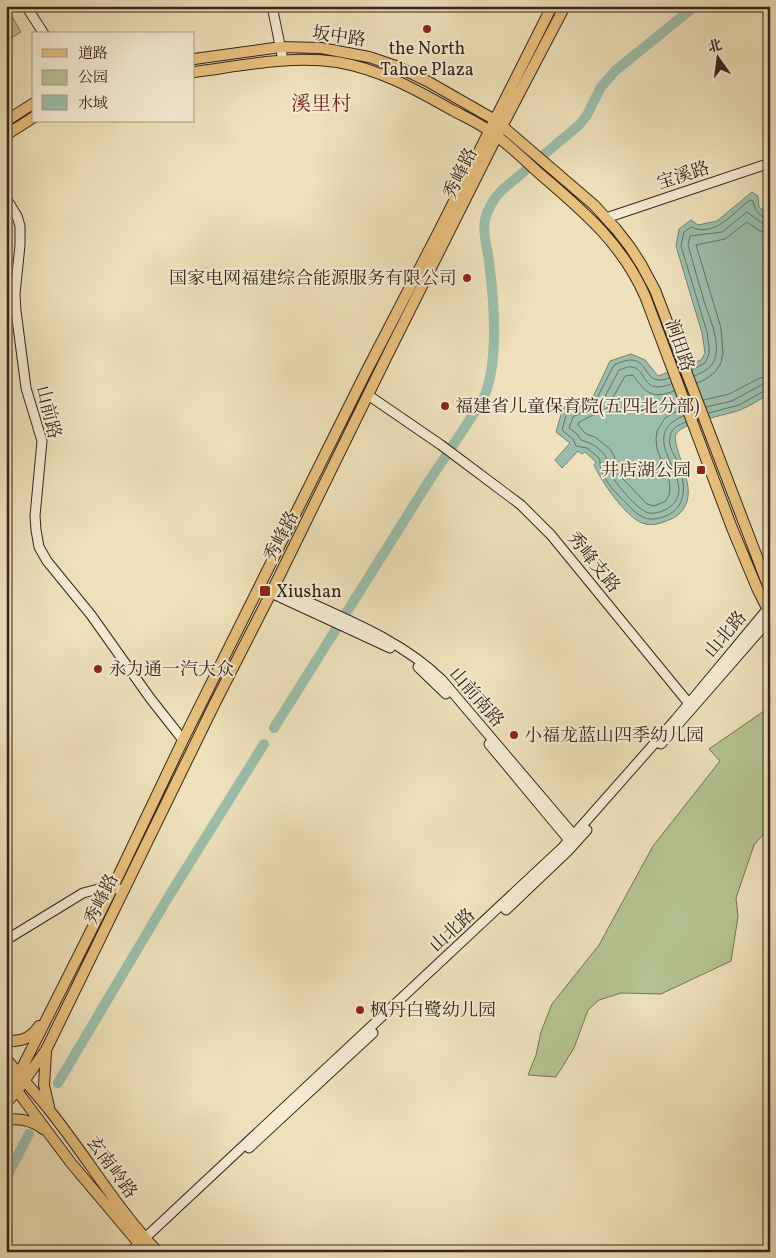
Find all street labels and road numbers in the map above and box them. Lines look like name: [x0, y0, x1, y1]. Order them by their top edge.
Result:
street label: 坂中路: [310, 21, 367, 54]
street label: 秀峰路: [438, 144, 484, 203]
street label: 宝溪路: [654, 156, 713, 197]
street label: 涧田路: [658, 316, 699, 375]
street label: 山前路: [29, 383, 66, 442]
street label: 秀峰路: [259, 507, 306, 566]
street label: 秀峰支路: [560, 527, 625, 599]
street label: 山北路: [699, 606, 753, 664]
street label: 山前南路: [443, 663, 509, 733]
street label: 秀峰路: [79, 870, 125, 929]
street label: 山北路: [425, 904, 481, 959]
street label: 玄南岭路: [80, 1131, 142, 1204]

